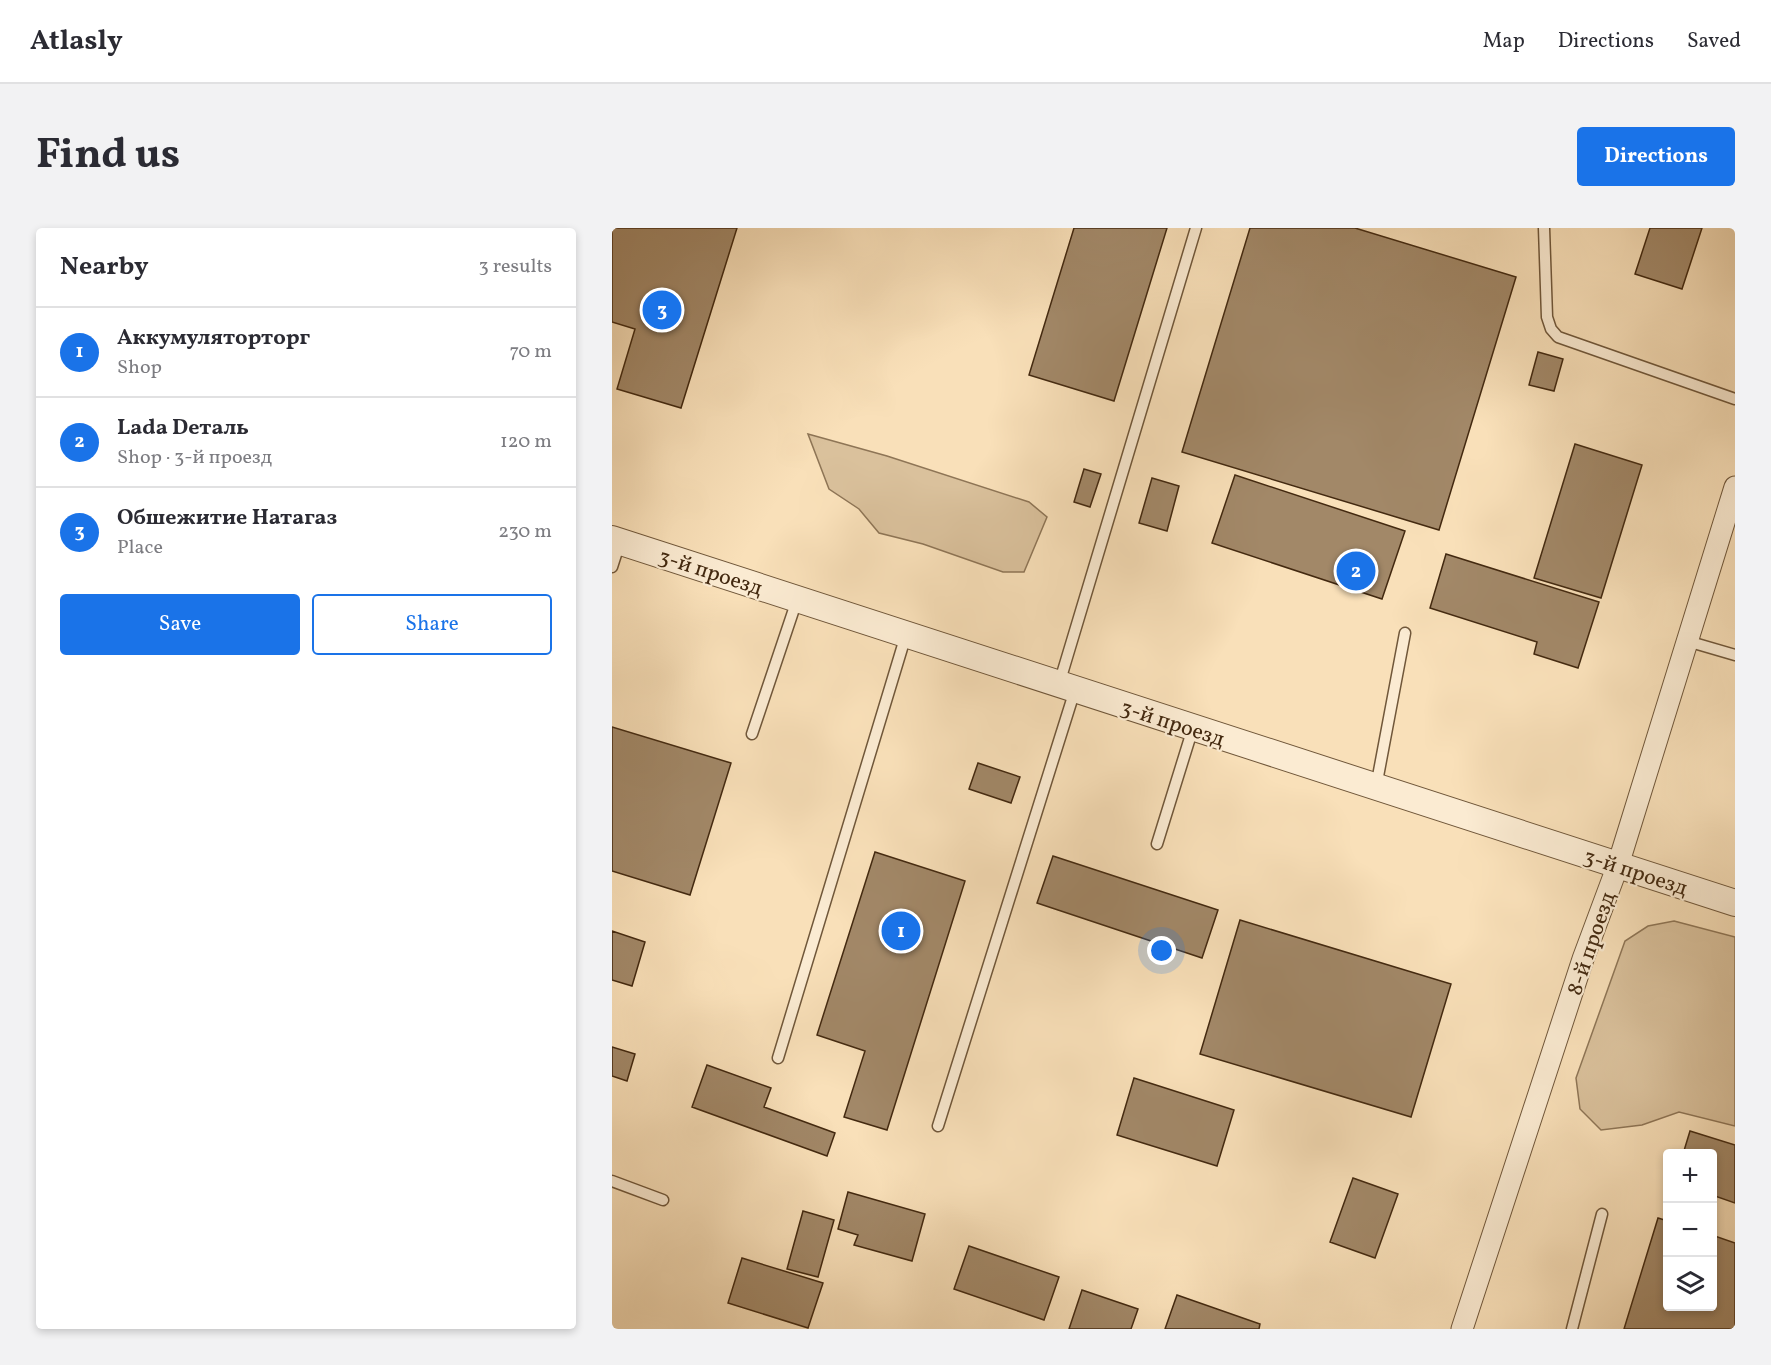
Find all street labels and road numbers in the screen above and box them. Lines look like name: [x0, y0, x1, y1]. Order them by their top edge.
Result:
street label: 3-й проезд: [654, 542, 767, 605]
street label: 3-й проезд: [1116, 693, 1229, 756]
street label: 3-й проезд: [1579, 842, 1692, 905]
street label: 8-й проезд: [1560, 887, 1625, 1000]

